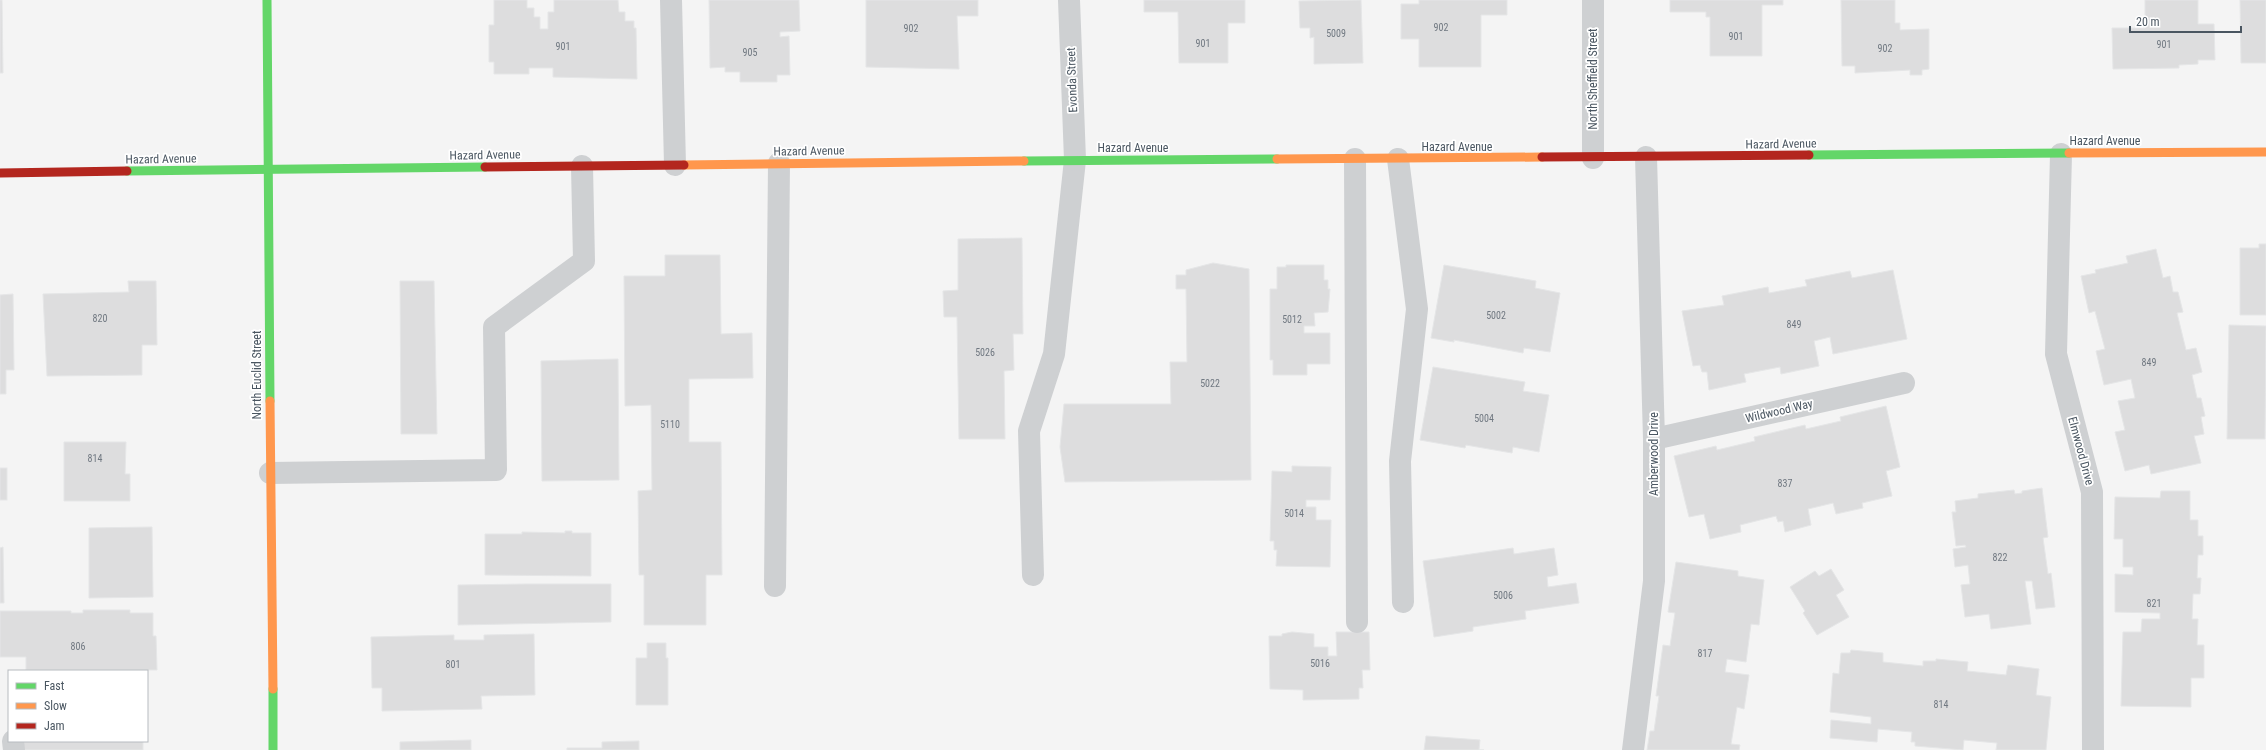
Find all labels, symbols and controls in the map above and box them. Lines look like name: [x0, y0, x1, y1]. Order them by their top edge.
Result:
scale bar: [2130, 8, 2241, 34]
text: 20 m: [2136, 15, 2160, 29]
house number: 902: [1434, 22, 1448, 33]
house number: 902: [904, 23, 918, 34]
house number: 5009: [1326, 28, 1346, 39]
street label: North Sheffield Street: [1586, 28, 1600, 130]
house number: 901: [1729, 31, 1743, 42]
house number: 901: [1196, 38, 1210, 49]
house number: 901: [2157, 39, 2171, 50]
house number: 901: [556, 41, 570, 52]
house number: 902: [1878, 43, 1892, 54]
house number: 905: [743, 47, 757, 58]
street label: Evonda Street: [1064, 47, 1080, 113]
street label: Hazard Avenue: [2069, 134, 2141, 148]
street label: Hazard Avenue: [1745, 136, 1817, 152]
street label: Hazard Avenue: [1421, 140, 1493, 154]
street label: Hazard Avenue: [1097, 141, 1169, 155]
street label: Hazard Avenue: [773, 143, 845, 159]
street label: Hazard Avenue: [449, 147, 521, 163]
street label: Hazard Avenue: [125, 151, 197, 167]
house number: 5002: [1486, 310, 1506, 321]
house number: 820: [93, 313, 107, 324]
house number: 5012: [1282, 314, 1302, 325]
house number: 849: [1787, 319, 1801, 330]
street label: North Euclid Street: [250, 330, 264, 420]
house number: 5026: [975, 347, 995, 358]
house number: 849: [2142, 357, 2156, 368]
house number: 5022: [1200, 378, 1220, 389]
street label: Wildwood Way: [1744, 396, 1814, 426]
street label: Amberwood Drive: [1647, 412, 1661, 496]
house number: 5004: [1474, 413, 1494, 424]
street label: Elmwood Drive: [2065, 415, 2097, 487]
house number: 5110: [660, 419, 680, 430]
house number: 814: [88, 453, 102, 464]
house number: 837: [1778, 478, 1792, 489]
house number: 5014: [1284, 508, 1304, 519]
house number: 822: [1993, 552, 2007, 563]
house number: 5006: [1493, 590, 1513, 601]
house number: 821: [2147, 598, 2161, 609]
house number: 806: [71, 641, 85, 652]
house number: 817: [1698, 648, 1712, 659]
house number: 5016: [1310, 658, 1330, 669]
house number: 801: [446, 659, 460, 670]
legend: [8, 670, 148, 742]
text: Fast: [44, 679, 65, 693]
text: Slow: [44, 699, 67, 713]
house number: 814: [1934, 699, 1948, 710]
text: Jam: [44, 719, 65, 733]

